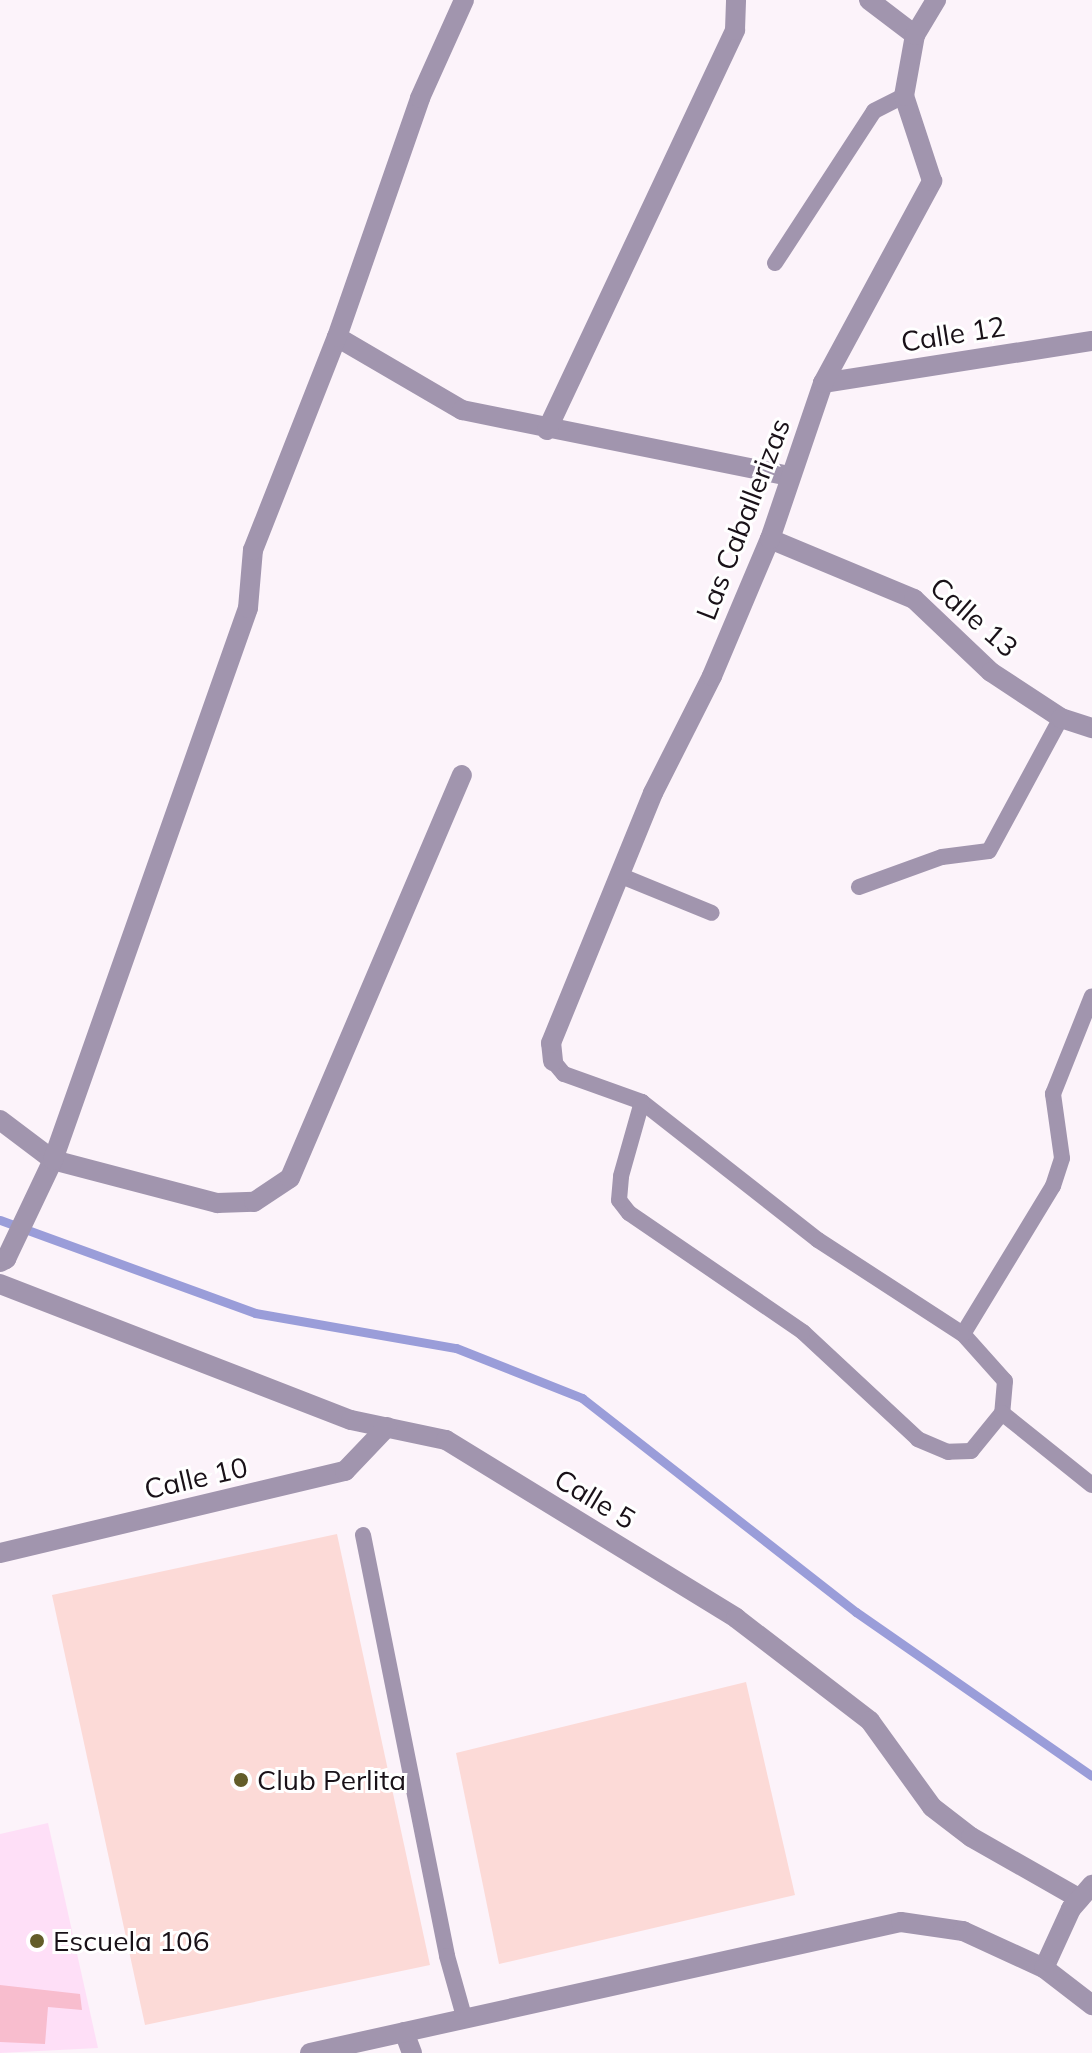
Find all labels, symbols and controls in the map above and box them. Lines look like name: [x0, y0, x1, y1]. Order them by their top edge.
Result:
street label: Calle 12: [899, 309, 1007, 359]
street label: Las Caballerizas: [689, 414, 797, 624]
street label: Calle 13: [923, 570, 1025, 664]
street label: Calle 10: [141, 1450, 251, 1506]
street label: Calle 5: [549, 1462, 641, 1536]
place label: Club Perlita: [257, 1763, 406, 1797]
marker: Club Perlita: [232, 1771, 250, 1789]
place label: Escuela 106: [53, 1924, 210, 1958]
marker: Escuela 106: [28, 1932, 46, 1950]

